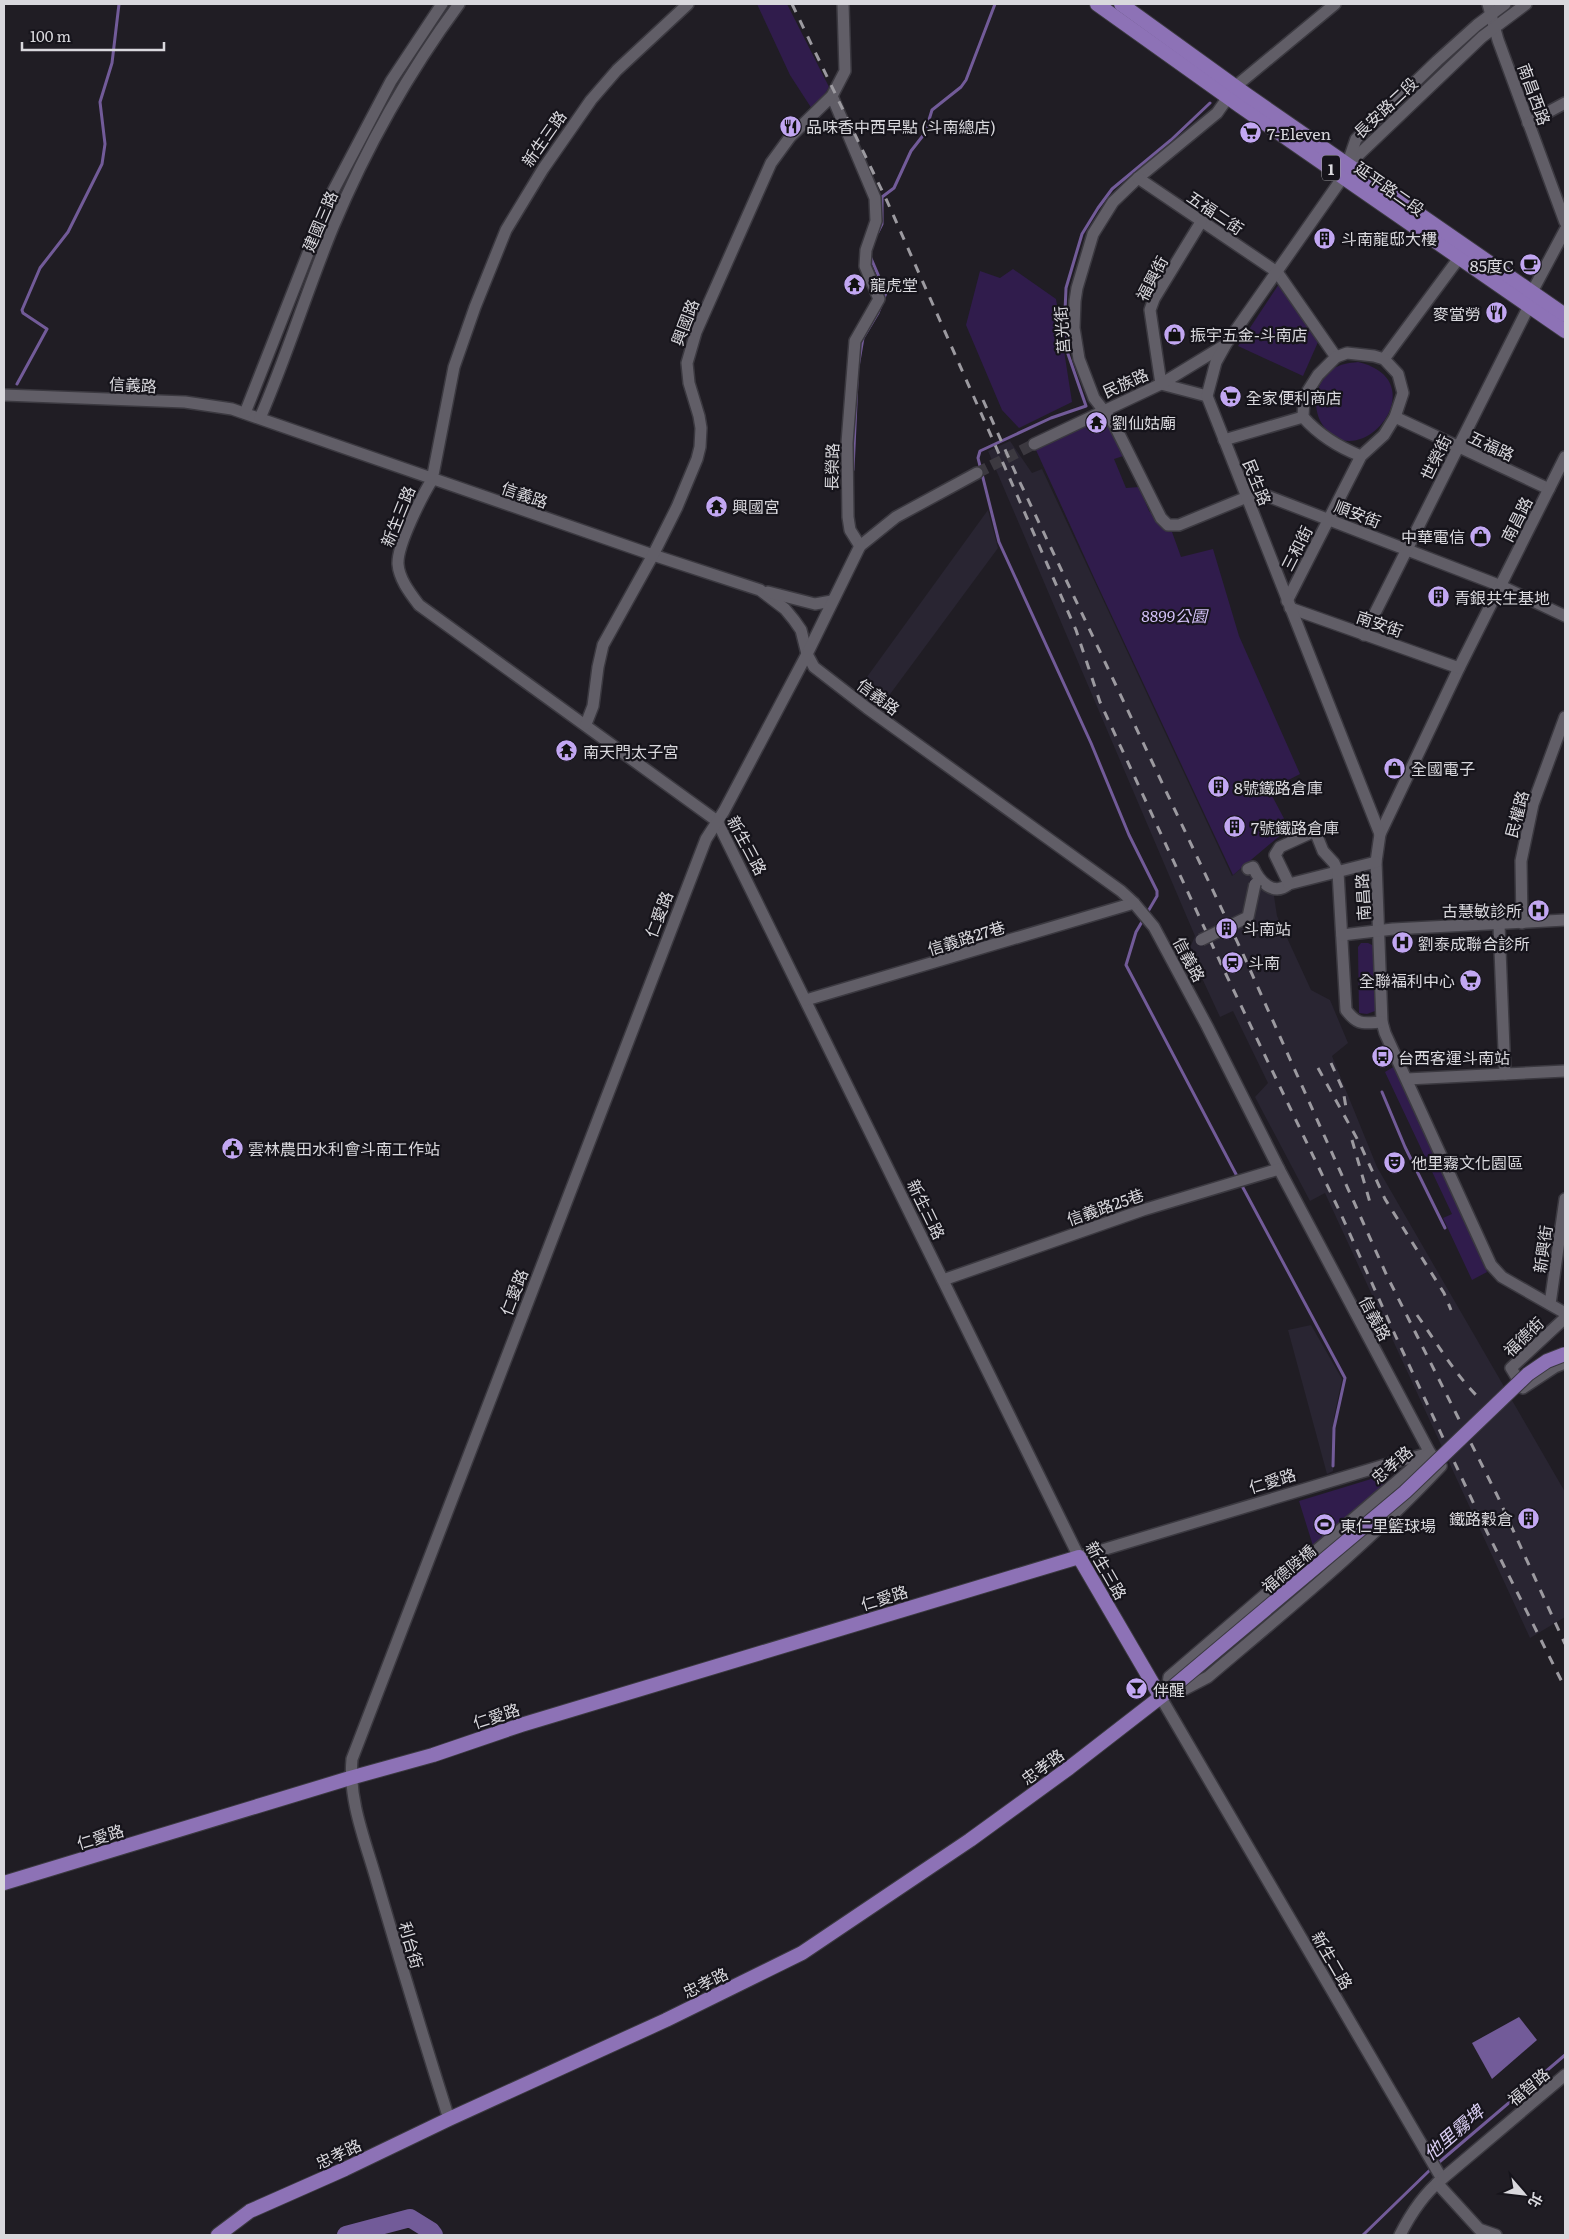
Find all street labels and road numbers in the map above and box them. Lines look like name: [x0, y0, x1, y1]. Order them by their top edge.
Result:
street label: 南昌西路: [1513, 60, 1557, 128]
street label: 長安路二段: [1348, 71, 1422, 143]
street label: 新生三路: [515, 105, 571, 171]
street label: 延平路二段: [1350, 155, 1430, 221]
road number: 1: [1322, 156, 1340, 180]
street label: 五福二街: [1183, 184, 1249, 240]
street label: 建國三路: [295, 187, 343, 255]
street label: 福興街: [1129, 251, 1173, 305]
street label: 興國路: [664, 295, 704, 349]
street label: 莒光街: [1047, 305, 1075, 355]
street label: 民族路: [1098, 361, 1152, 403]
street label: 信義路: [108, 371, 158, 397]
street label: 五福路: [1465, 424, 1519, 466]
street label: 世榮街: [1414, 430, 1456, 484]
street label: 長榮路: [819, 443, 843, 491]
street label: 民生路: [1238, 455, 1278, 509]
street label: 信義路: [498, 475, 552, 513]
street label: 新生三路: [374, 482, 420, 550]
street label: 南昌路: [1494, 492, 1538, 546]
street label: 順安街: [1331, 493, 1385, 533]
street label: 三和街: [1274, 521, 1318, 575]
street label: 南安街: [1353, 604, 1407, 642]
street label: 信義路: [853, 672, 905, 720]
street label: 民權路: [1498, 788, 1534, 840]
street label: 新生三路: [722, 811, 774, 879]
street label: 南昌路: [1349, 872, 1375, 922]
street label: 仁愛路: [638, 887, 678, 941]
street label: 信義路27巷: [924, 914, 1008, 960]
street label: 信義路: [1168, 932, 1212, 986]
street label: 新生三路: [902, 1175, 952, 1243]
street label: 信義路25巷: [1063, 1182, 1147, 1230]
street label: 新興街: [1527, 1224, 1557, 1274]
street label: 仁愛路: [493, 1265, 533, 1319]
street label: 信義路: [1354, 1291, 1398, 1345]
street label: 福德街: [1497, 1311, 1549, 1361]
street label: 忠孝路: [1365, 1439, 1417, 1489]
street label: 仁愛路: [1246, 1462, 1298, 1498]
street label: 新生三路: [1081, 1536, 1133, 1604]
street label: 福德陸橋: [1256, 1538, 1320, 1598]
street label: 仁愛路: [858, 1579, 910, 1615]
street label: 仁愛路: [469, 1696, 523, 1734]
street label: 忠孝路: [1016, 1742, 1068, 1790]
street label: 仁愛路: [74, 1818, 126, 1854]
street label: 利台街: [394, 1919, 430, 1971]
street label: 新生二路: [1307, 1926, 1359, 1994]
street label: 忠孝路: [678, 1961, 732, 2003]
street label: 福智路: [1502, 2061, 1554, 2111]
street label: 忠孝路: [311, 2132, 365, 2174]

